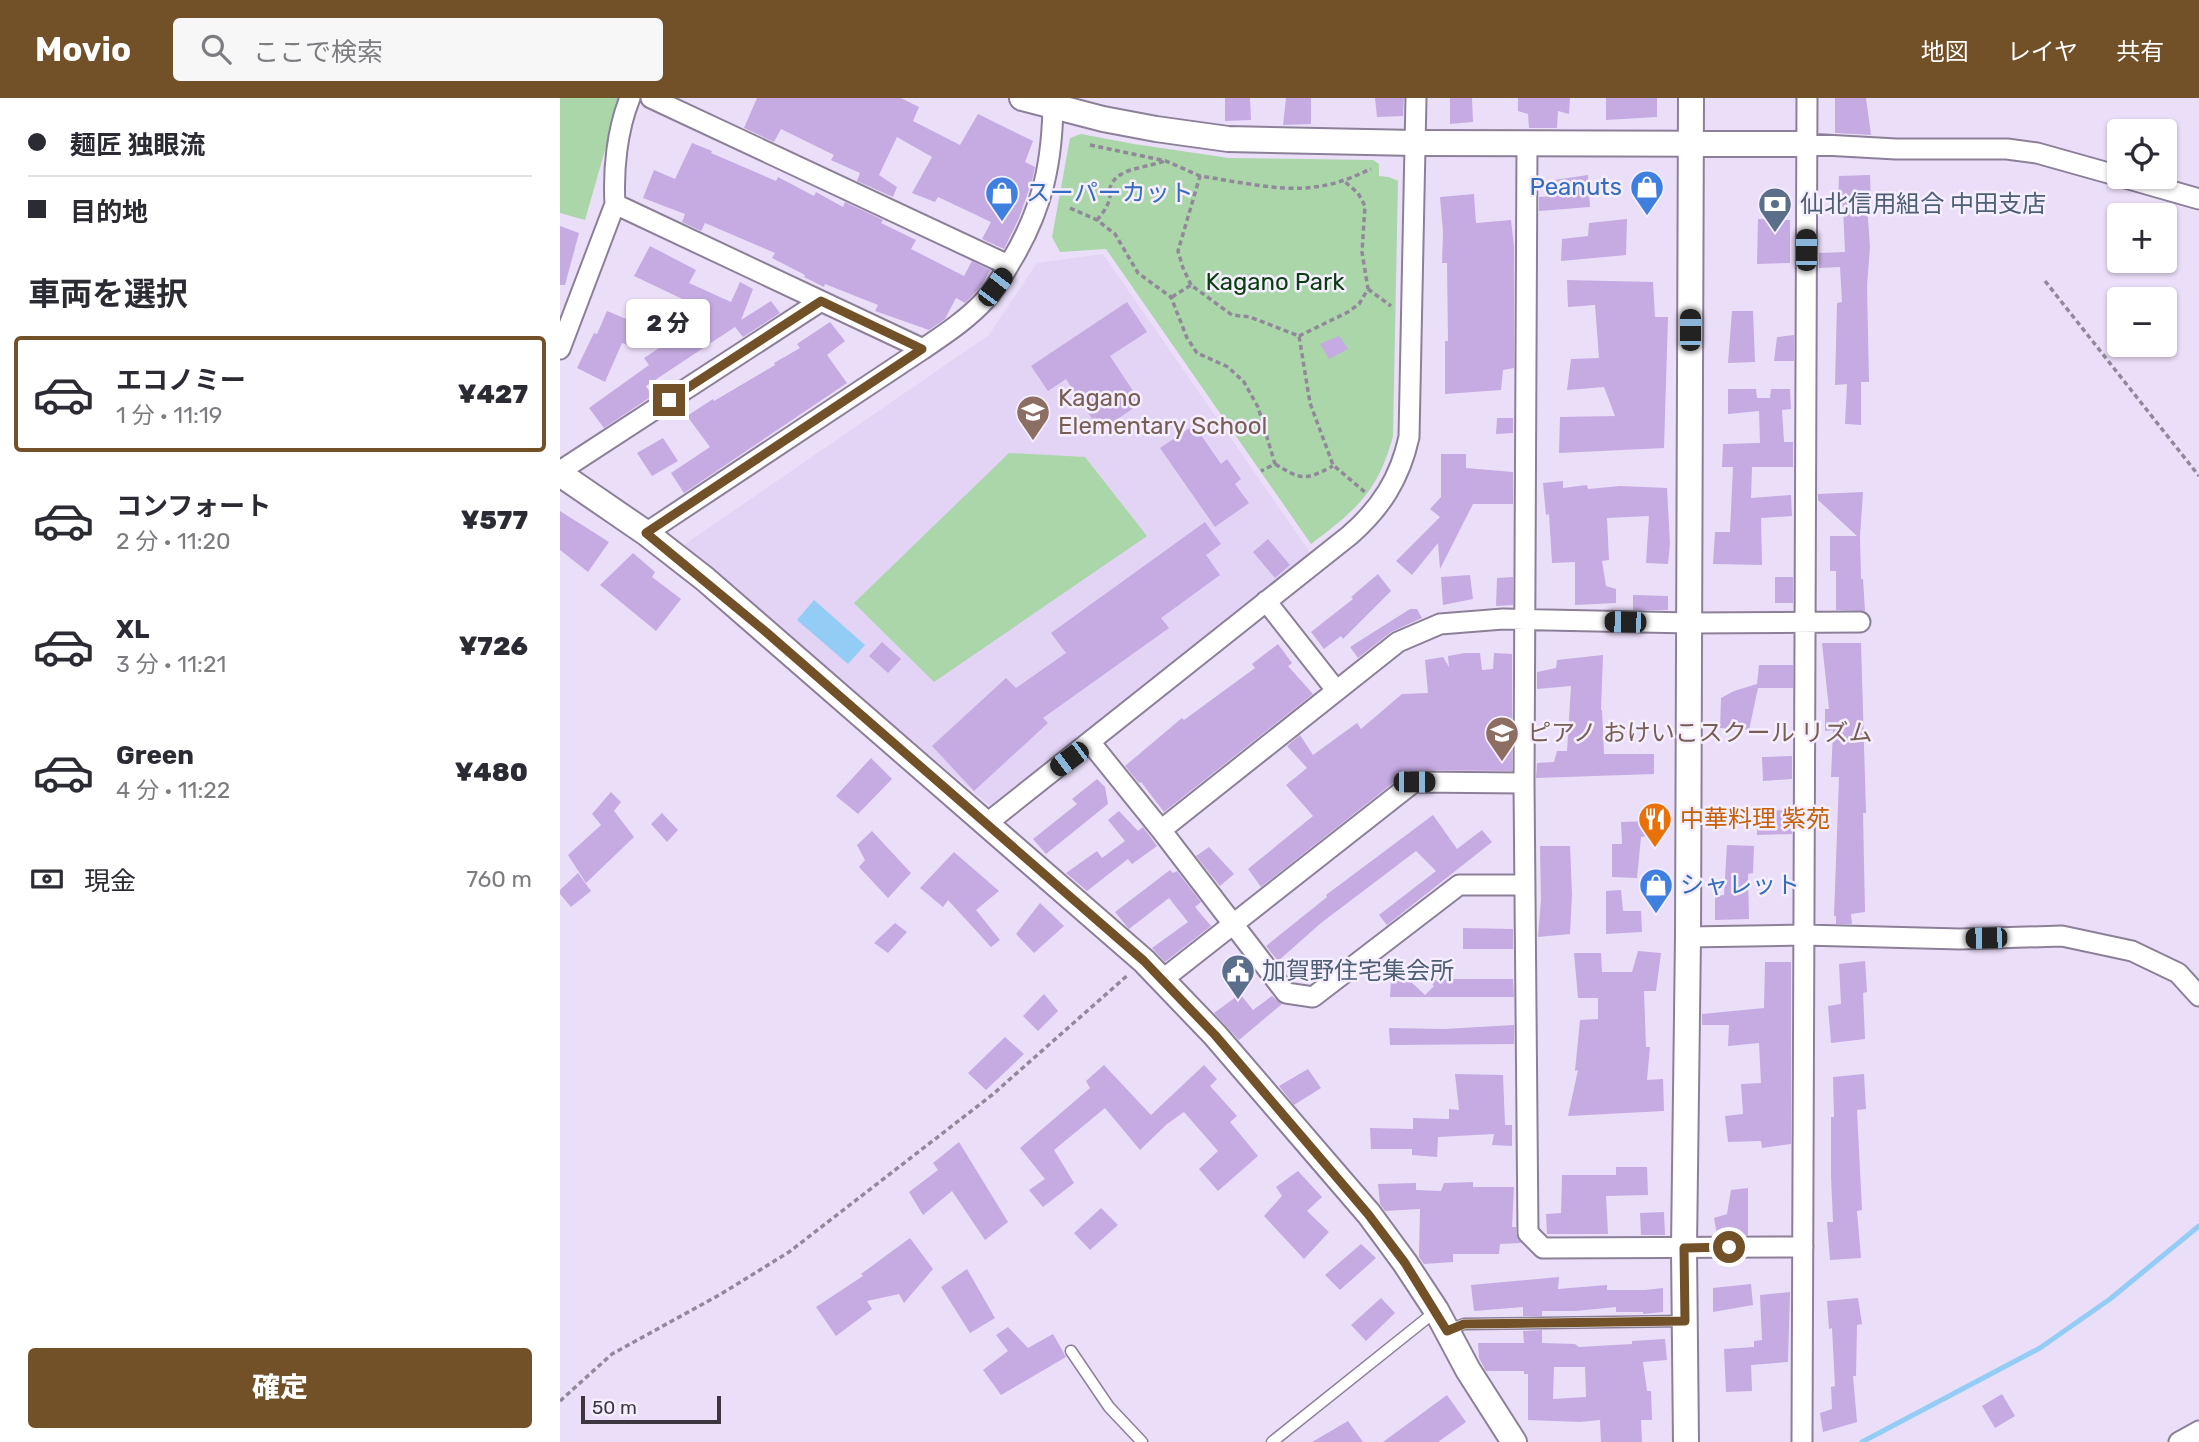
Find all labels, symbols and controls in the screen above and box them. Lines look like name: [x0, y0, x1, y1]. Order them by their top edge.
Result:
search box: [173, 18, 663, 81]
text: Movio: [35, 30, 131, 69]
icon: search: [197, 30, 235, 68]
text: ここで検索: [253, 37, 383, 68]
text: 地図: [1921, 38, 1969, 66]
text: レイヤ: [2007, 38, 2078, 66]
text: 共有: [2116, 38, 2164, 66]
map controls: [2107, 119, 2177, 357]
button: locate: [2107, 119, 2177, 189]
text: 麺匠 独眼流: [70, 130, 206, 161]
shop icon: Peanuts: [1628, 168, 1666, 217]
place label: Peanuts: [1529, 173, 1622, 201]
shop icon: スーパーカット: [983, 174, 1021, 223]
place label: スーパーカット: [1026, 179, 1194, 207]
bank icon: 仙北信用組合 中田支店: [1756, 185, 1794, 234]
place label: 仙北信用組合 中田支店: [1800, 190, 2046, 218]
text: 目的地: [70, 197, 148, 228]
button: +: [2107, 203, 2177, 273]
car: [1796, 229, 1817, 271]
car: [974, 264, 1017, 310]
park label: Kagano Park: [1205, 268, 1345, 296]
text: 車両を選択: [28, 275, 188, 313]
button: −: [2107, 287, 2177, 357]
callout: 2 分: [627, 299, 711, 348]
text: 2 分: [646, 309, 690, 337]
car: [1680, 309, 1701, 351]
icon: car: [32, 363, 95, 426]
text: エコノミー: [116, 365, 246, 396]
text: ¥427: [458, 379, 528, 410]
route end: [653, 384, 685, 416]
place label: Kagano Elementary School: [1058, 384, 1267, 440]
school or university icon: Kagano Elementary School: [1014, 393, 1052, 442]
text: 1 分 · 11:19: [116, 401, 222, 429]
icon: car: [32, 489, 95, 552]
text: コンフォート: [116, 491, 271, 522]
text: ¥577: [461, 505, 528, 536]
text: 2 分 · 11:20: [116, 527, 231, 555]
car: [1604, 611, 1647, 633]
text: XL: [116, 614, 149, 645]
icon: car: [32, 615, 95, 678]
text: ¥726: [459, 631, 528, 662]
text: 3 分 · 11:21: [116, 650, 226, 678]
school or university icon: ピアノ おけいこスクール リズム: [1483, 714, 1521, 763]
place label: ピアノ おけいこスクール リズム: [1527, 719, 1873, 747]
car: [1046, 738, 1093, 780]
text: Green: [116, 740, 194, 771]
icon: car: [32, 741, 95, 804]
text: ¥480: [455, 757, 528, 788]
car: [1394, 772, 1436, 793]
text: 4 分 · 11:22: [116, 776, 230, 804]
restaurant icon: 中華料理 紫苑: [1636, 800, 1674, 849]
place label: 中華料理 紫苑: [1680, 805, 1830, 833]
icon: cash: [28, 860, 66, 898]
text: 760 m: [466, 865, 532, 893]
text: 現金: [84, 866, 136, 897]
shop icon: シャレット: [1637, 866, 1675, 915]
place label: シャレット: [1680, 871, 1800, 899]
car: [1965, 927, 2008, 949]
public building icon: 加賀野住宅集会所: [1219, 952, 1257, 1001]
place label: 加賀野住宅集会所: [1262, 957, 1454, 985]
route start: [1713, 1231, 1745, 1263]
button: 確定: [28, 1348, 532, 1428]
scale bar: [581, 1393, 721, 1425]
text: 50 m: [592, 1396, 637, 1419]

